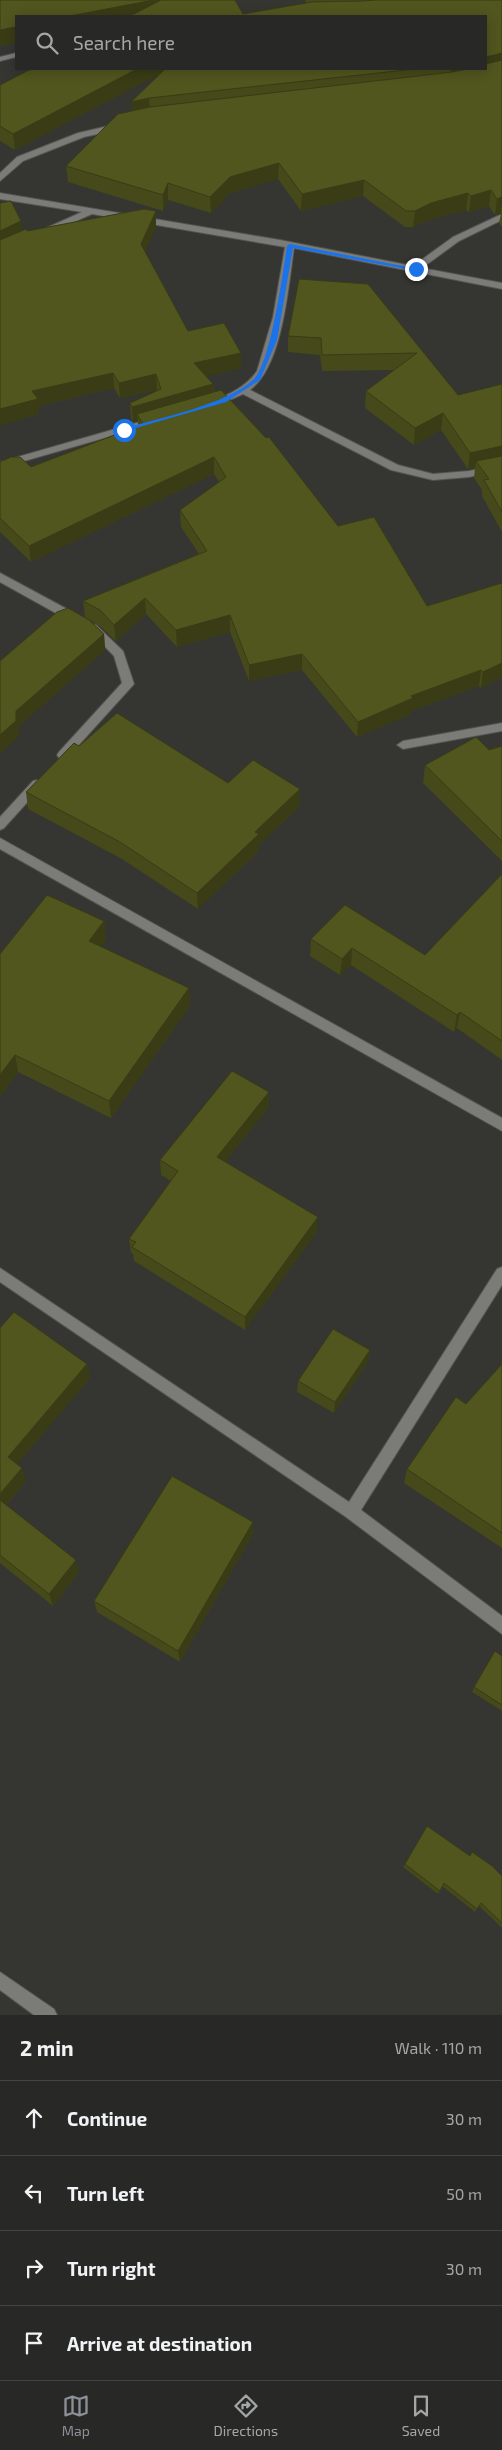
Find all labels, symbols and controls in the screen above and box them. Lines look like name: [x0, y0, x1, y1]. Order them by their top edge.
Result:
search box: [15, 15, 487, 70]
icon: search: [33, 29, 61, 57]
text: Search here: [73, 31, 175, 54]
route end: [405, 258, 428, 281]
route start: [113, 419, 136, 442]
text: 2 min: [20, 2035, 74, 2060]
text: Walk · 110 m: [395, 2038, 482, 2057]
icon: ahead: [20, 2104, 48, 2132]
text: Continue: [67, 2107, 147, 2130]
text: 30 m: [446, 2109, 482, 2128]
icon: left: [20, 2179, 48, 2207]
text: Turn left: [67, 2182, 144, 2205]
text: 50 m: [446, 2184, 482, 2203]
icon: right: [20, 2254, 48, 2282]
text: Turn right: [67, 2257, 155, 2280]
text: 30 m: [446, 2259, 482, 2278]
icon: arrive: [20, 2329, 48, 2357]
text: Arrive at destination: [67, 2332, 252, 2355]
tab: Map: [62, 2392, 90, 2439]
tab: Directions: [214, 2392, 278, 2439]
tab: Saved: [402, 2392, 440, 2439]

